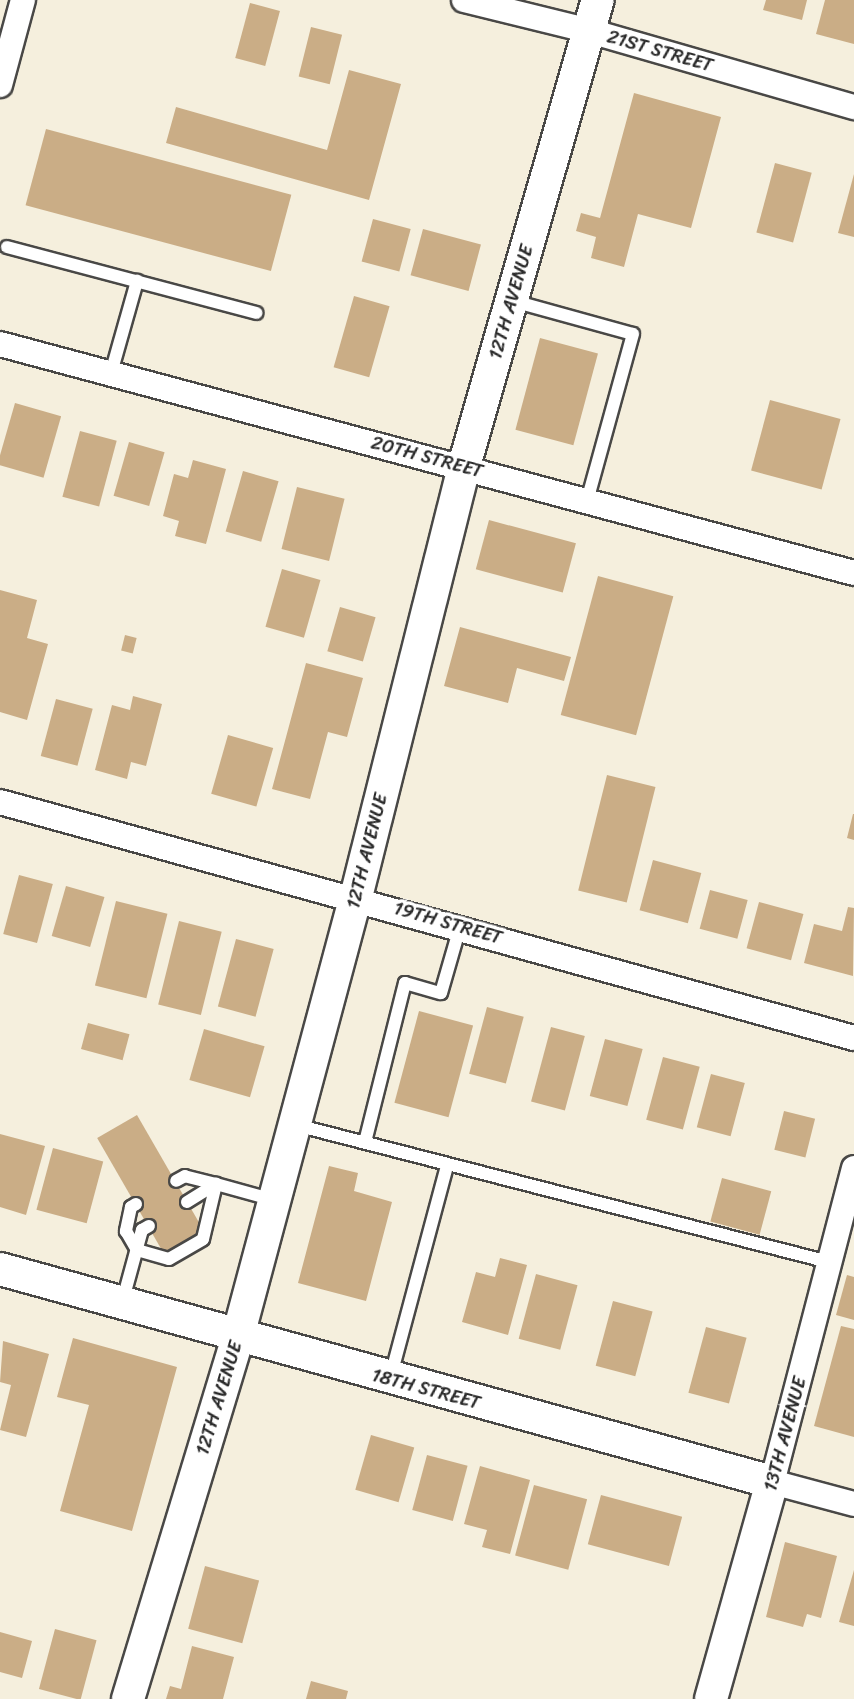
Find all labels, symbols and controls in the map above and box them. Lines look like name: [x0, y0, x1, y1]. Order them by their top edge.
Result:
street label: 21ST STREET: [603, 25, 717, 77]
street label: 12TH AVENUE: [484, 242, 538, 362]
street label: 20TH STREET: [368, 431, 486, 483]
street label: 12TH AVENUE: [342, 791, 392, 911]
street label: 19TH STREET: [390, 896, 506, 950]
street label: 12TH AVENUE: [191, 1338, 247, 1458]
street label: 18TH STREET: [368, 1363, 484, 1415]
street label: 13TH AVENUE: [759, 1374, 811, 1494]

